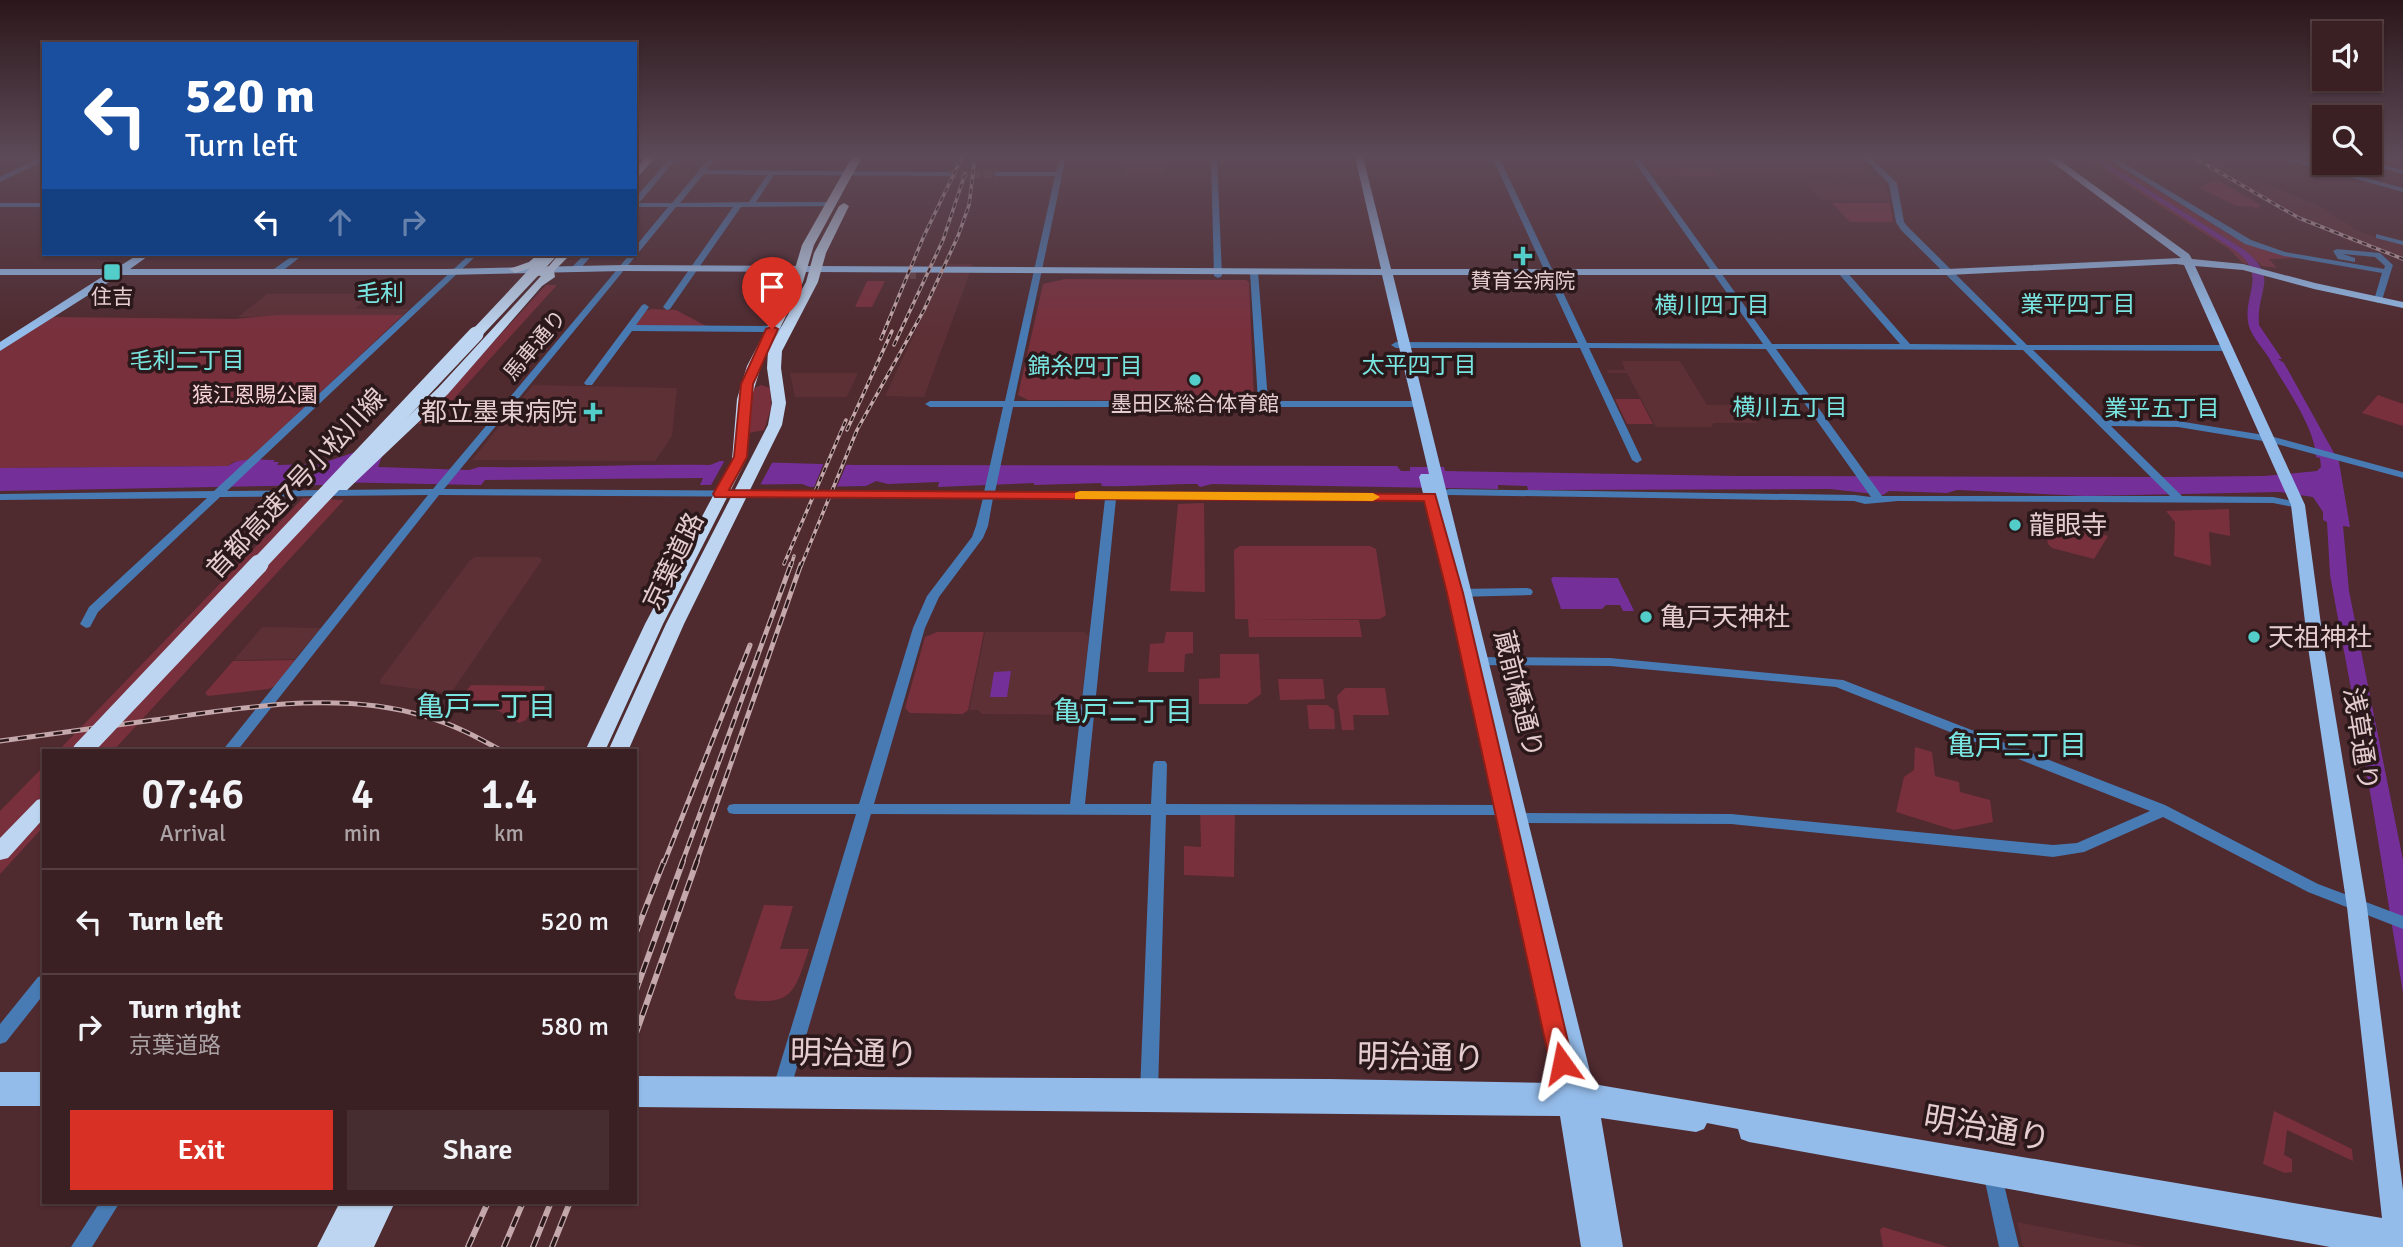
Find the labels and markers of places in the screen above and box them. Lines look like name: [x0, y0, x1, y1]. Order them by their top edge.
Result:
marker: 賛育会病院: [1513, 246, 1533, 266]
pin: [742, 257, 802, 329]
marker: 住吉: [102, 262, 122, 282]
place label: 賛育会病院: [1471, 268, 1576, 294]
place label: 住吉: [91, 284, 133, 310]
marker: 墨田区総合体育館: [1187, 372, 1203, 388]
place label: 墨田区総合体育館: [1111, 391, 1279, 417]
place label: 都立墨東病院: [421, 397, 577, 429]
marker: 都立墨東病院: [583, 402, 603, 422]
place label: 龍眼寺: [2029, 510, 2107, 542]
marker: 龍眼寺: [2007, 517, 2023, 533]
place label: 亀戸天神社: [1660, 602, 1790, 634]
marker: 亀戸天神社: [1638, 609, 1654, 625]
place label: 天祖神社: [2268, 622, 2372, 654]
marker: 天祖神社: [2246, 629, 2262, 645]

